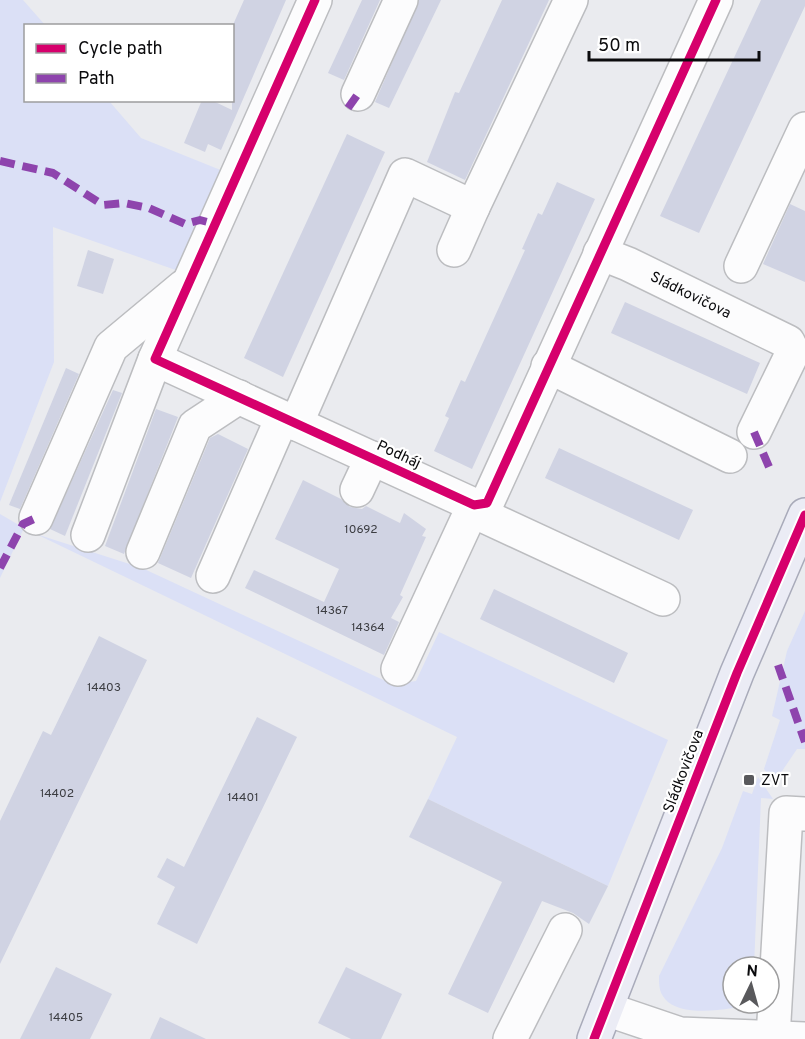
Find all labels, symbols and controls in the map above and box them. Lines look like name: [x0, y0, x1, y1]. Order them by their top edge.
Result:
legend: [24, 24, 234, 102]
scale bar: [589, 24, 758, 62]
text: 50 m: [598, 35, 640, 58]
text: Cycle path: [78, 38, 163, 61]
text: Path: [78, 68, 115, 91]
street label: Sládkovičova: [647, 268, 734, 324]
street label: Podháj: [373, 437, 424, 474]
house number: 10692: [344, 522, 378, 538]
house number: 14367: [316, 603, 348, 619]
house number: 14364: [351, 620, 385, 636]
house number: 14403: [87, 680, 121, 696]
street label: Sládkovičova: [660, 727, 709, 816]
place label: ZVT: [761, 772, 789, 791]
marker: ZVT: [742, 773, 756, 787]
house number: 14402: [40, 786, 74, 802]
house number: 14401: [227, 790, 259, 806]
north arrow: [721, 955, 781, 1015]
text: N: [746, 962, 759, 983]
house number: 14405: [49, 1010, 83, 1026]

